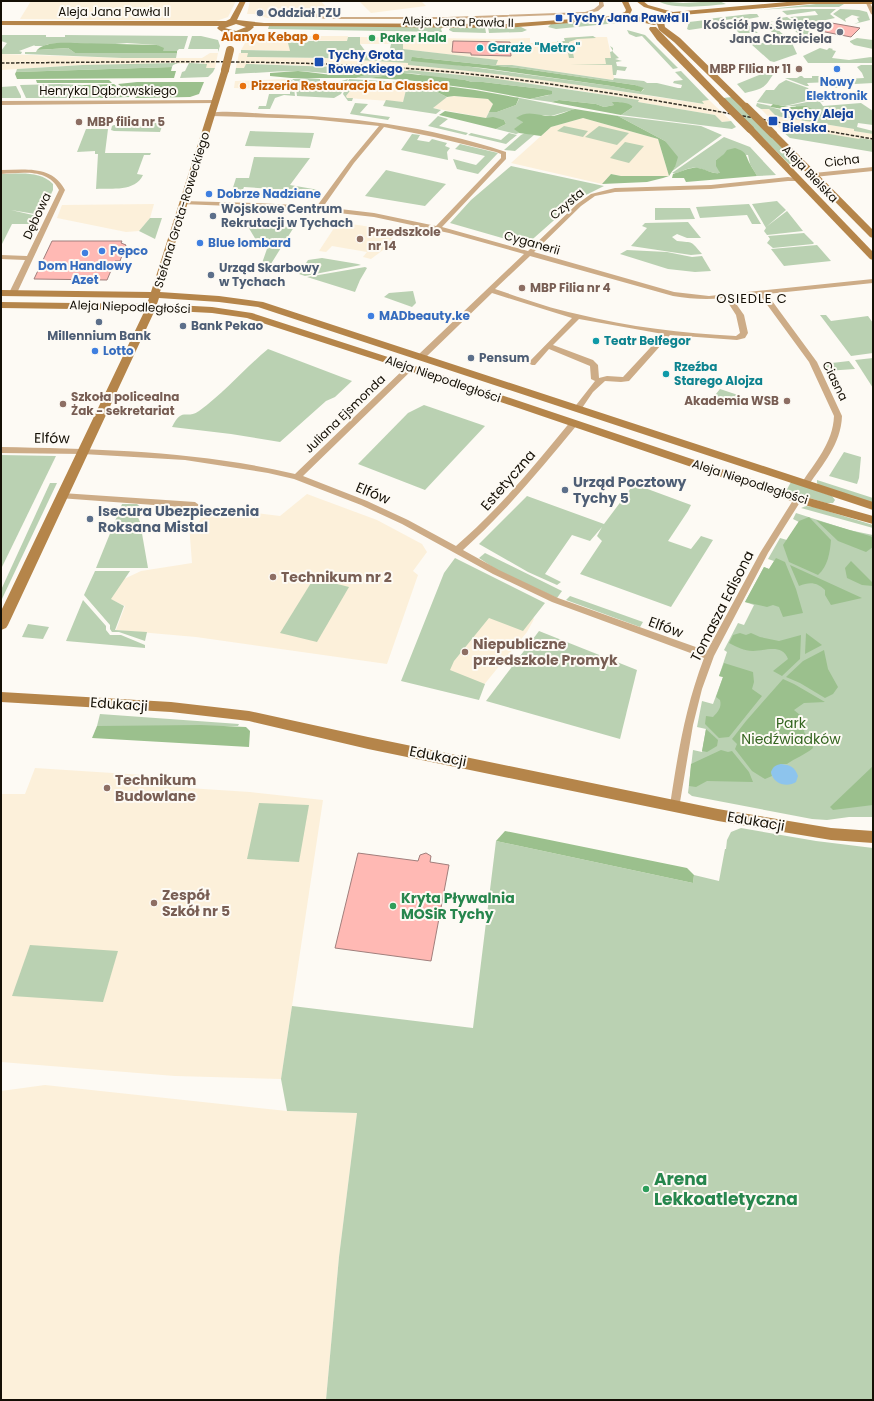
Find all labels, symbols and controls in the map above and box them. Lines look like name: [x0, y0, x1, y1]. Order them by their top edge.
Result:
street label: Aleja Jana Pawła II: [58, 3, 170, 20]
place label: Oddział PZU: [268, 4, 341, 21]
marker: Oddział PZU: [255, 8, 265, 18]
place label: Tychy Jana Pawła II: [567, 9, 689, 26]
street label: Aleja Jana Pawła II: [402, 12, 514, 31]
marker: Tychy Jana Pawła II: [554, 13, 564, 23]
place label: Kościół pw. Świętego Jana Chrzciciela: [703, 16, 832, 47]
marker: Kościół pw. Świętego Jana Chrzciciela: [835, 27, 845, 37]
place label: Alanya Kebap: [221, 28, 308, 45]
place label: Paker Hala: [380, 29, 447, 46]
marker: Alanya Kebap: [311, 32, 321, 42]
marker: Paker Hala: [367, 33, 377, 43]
place label: Garaże "Metro": [488, 39, 580, 56]
marker: Garaże "Metro": [475, 43, 485, 53]
place label: Tychy Grota Roweckiego: [328, 46, 403, 77]
marker: Tychy Grota Roweckiego: [313, 56, 325, 68]
place label: MBP FIlia nr 11: [709, 60, 791, 77]
marker: MBP FIlia nr 11: [794, 64, 804, 74]
marker: Nowy Elektronik: [832, 64, 842, 74]
place label: Nowy Elektronik: [806, 73, 868, 104]
place label: Pizzeria Restauracja La Classica: [251, 77, 448, 94]
marker: Pizzeria Restauracja La Classica: [238, 81, 248, 91]
street label: Henryka Dąbrowskiego: [39, 82, 177, 99]
place label: Tychy Aleja Bielska: [782, 105, 854, 136]
place label: MBP filia nr 5: [87, 113, 165, 130]
marker: Tychy Aleja Bielska: [767, 115, 779, 127]
marker: MBP filia nr 5: [74, 117, 84, 127]
street label: Stefana Grota-Roweckiego: [150, 129, 213, 290]
street label: Aleja Bielska: [779, 141, 842, 206]
street label: Cicha: [823, 150, 860, 171]
street label: Czysta: [546, 184, 587, 223]
place label: Dobrze Nadziane: [217, 185, 322, 202]
marker: Dobrze Nadziane: [204, 189, 214, 199]
street label: Dębowa: [18, 190, 55, 242]
place label: Wojskowe Centrum Rekrutacji w Tychach: [221, 200, 353, 231]
marker: Wojskowe Centrum Rekrutacji w Tychach: [208, 211, 218, 221]
place label: Przedszkole nr 14: [368, 223, 441, 254]
street label: Cyganerii: [502, 226, 562, 259]
place label: Blue lombard: [208, 234, 291, 251]
marker: Przedszkole nr 14: [355, 234, 365, 244]
marker: Blue lombard: [195, 238, 205, 248]
place label: Pepco: [110, 242, 148, 259]
marker: Pepco: [97, 246, 107, 256]
marker: Dom Handlowy Azet: [80, 248, 90, 258]
place label: Dom Handlowy Azet: [38, 257, 132, 288]
place label: Urząd Skarbowy w Tychach: [219, 259, 320, 290]
marker: Urząd Skarbowy w Tychach: [206, 270, 216, 280]
place label: MBP Filia nr 4: [530, 279, 611, 296]
marker: MBP Filia nr 4: [517, 283, 527, 293]
district label: OSIEDLE C: [716, 289, 788, 308]
street label: Aleja Niepodległości: [69, 296, 191, 317]
place label: MADbeauty.ke: [379, 307, 471, 324]
marker: MADbeauty.ke: [366, 311, 376, 321]
marker: Millennium Bank: [94, 317, 104, 327]
place label: Bank Pekao: [191, 317, 264, 334]
marker: Bank Pekao: [178, 321, 188, 331]
place label: Millennium Bank: [47, 327, 151, 344]
place label: Teatr Belfegor: [604, 332, 691, 349]
marker: Teatr Belfegor: [591, 336, 601, 346]
place label: Lotto: [103, 342, 134, 359]
marker: Lotto: [90, 346, 100, 356]
place label: Pensum: [479, 349, 530, 366]
street label: Aleja Niepodległości: [383, 351, 503, 406]
marker: Pensum: [466, 353, 476, 363]
place label: Rzeźba Starego Alojza: [674, 358, 763, 389]
street label: Ciasna: [819, 358, 852, 404]
marker: Rzeźba Starego Alojza: [661, 369, 671, 379]
street label: Juliana Ejsmonda: [300, 371, 389, 457]
place label: Szkoła policealna Żak - sekretariat: [71, 388, 179, 419]
place label: Akademia WSB: [684, 392, 779, 409]
marker: Akademia WSB: [782, 396, 792, 406]
marker: Szkoła policealna Żak - sekretariat: [58, 399, 68, 409]
street label: Elfów: [34, 428, 71, 448]
street label: Estetyczna: [476, 445, 540, 515]
street label: Aleja Niepodległości: [690, 455, 810, 508]
place label: Urząd Pocztowy Tychy 5: [573, 472, 687, 508]
street label: Elfów: [353, 477, 394, 509]
marker: Urząd Pocztowy Tychy 5: [560, 485, 570, 495]
place label: Isecura Ubezpieczenia Roksana Mistal: [98, 501, 259, 537]
marker: Isecura Ubezpieczenia Roksana Mistal: [85, 514, 95, 524]
street label: Tomasza Edisona: [685, 547, 759, 665]
place label: Technikum nr 2: [281, 567, 392, 587]
marker: Technikum nr 2: [268, 572, 278, 582]
street label: Elfów: [646, 612, 687, 643]
place label: Niepubliczne przedszkole Promyk: [473, 634, 618, 670]
marker: Niepubliczne przedszkole Promyk: [460, 647, 470, 657]
street label: Edukacji: [90, 692, 148, 716]
park label: Park Niedźwiadków: [741, 713, 841, 749]
street label: Edukacji: [408, 741, 468, 771]
place label: Technikum Budowlane: [115, 770, 196, 806]
marker: Technikum Budowlane: [102, 783, 112, 793]
street label: Edukacji: [726, 806, 786, 836]
place label: Zespół Szkół nr 5: [162, 885, 230, 921]
place label: Kryta Pływalnia MOSiR Tychy: [401, 888, 515, 924]
marker: Zespół Szkół nr 5: [149, 898, 159, 908]
marker: Kryta Pływalnia MOSiR Tychy: [388, 901, 398, 911]
place label: Arena Lekkoatletyczna: [654, 1167, 798, 1211]
marker: Arena Lekkoatletyczna: [641, 1184, 651, 1194]

